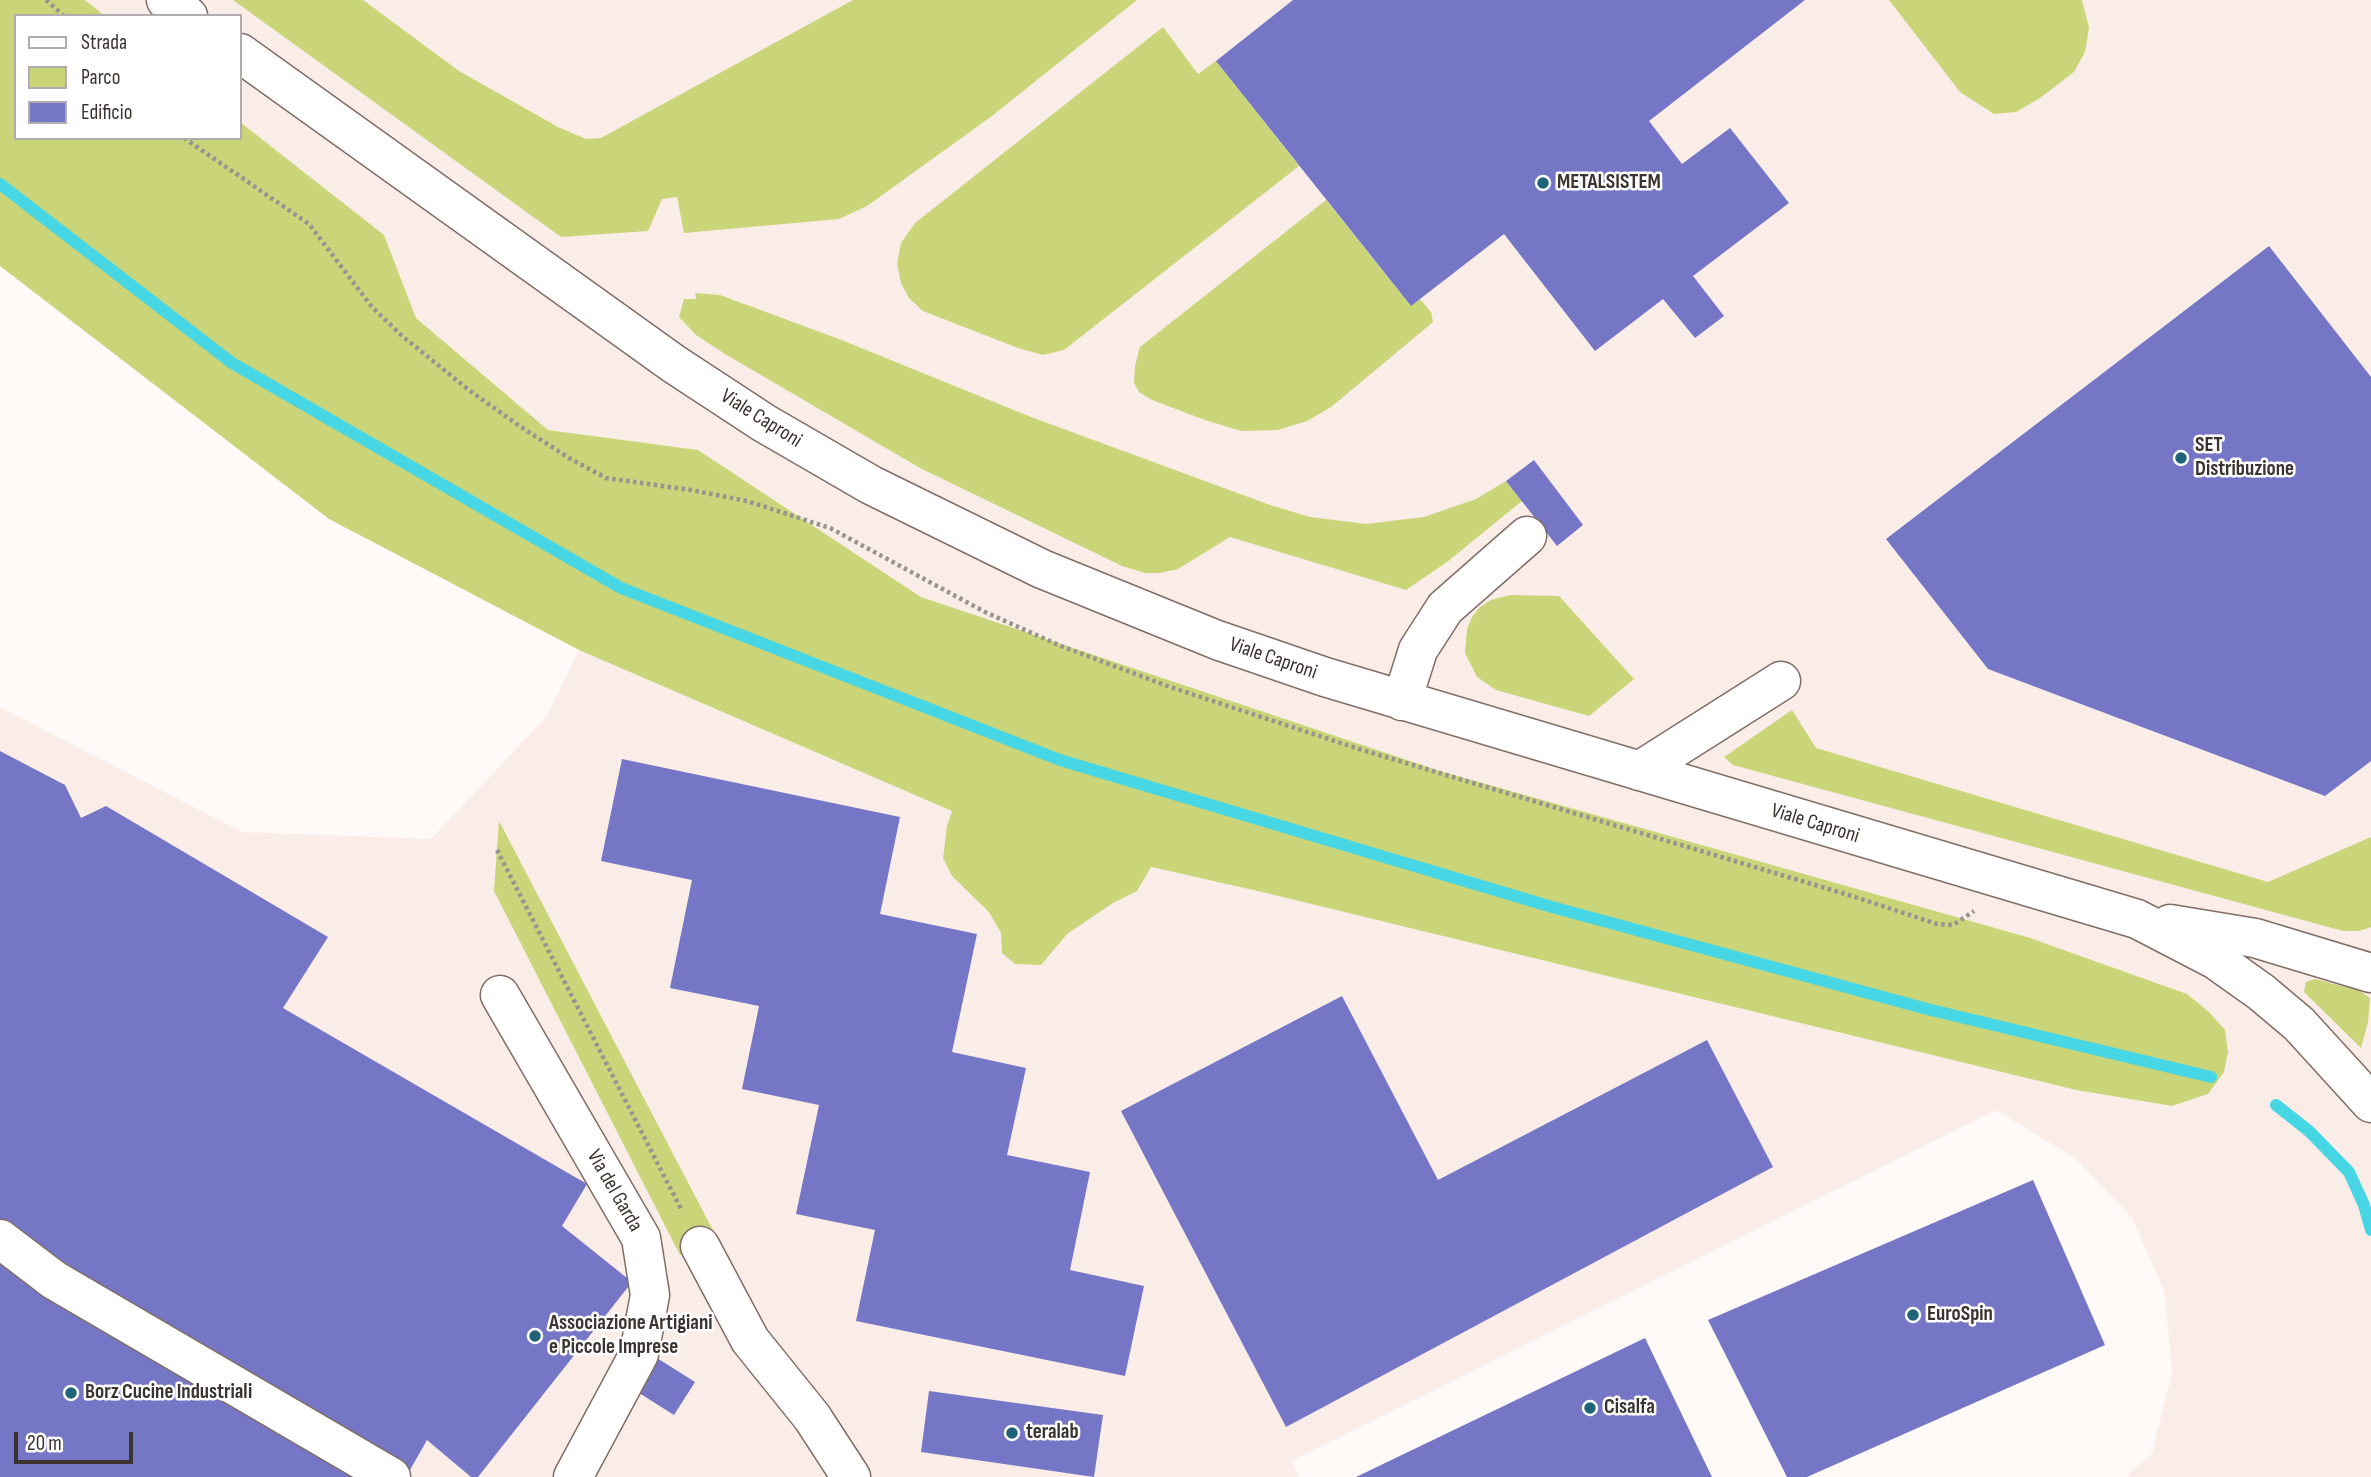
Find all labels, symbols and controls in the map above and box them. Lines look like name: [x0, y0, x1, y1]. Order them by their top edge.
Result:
legend: [14, 14, 242, 140]
text: Strada: [81, 30, 127, 55]
text: Parco: [81, 65, 120, 90]
text: Edificio: [81, 100, 132, 125]
place label: METALSISTEM: [1557, 170, 1661, 196]
marker: METALSISTEM: [1535, 175, 1551, 191]
street label: Viale Caproni: [716, 384, 806, 454]
place label: SET Distribuzione: [2195, 433, 2294, 483]
marker: SET Distribuzione: [2173, 450, 2189, 466]
street label: Viale Caproni: [1226, 632, 1320, 686]
street label: Viale Caproni: [1768, 799, 1862, 849]
street label: Via del Garda: [581, 1146, 647, 1236]
place label: EuroSpin: [1927, 1302, 1993, 1328]
marker: EuroSpin: [1905, 1307, 1921, 1323]
place label: Associazione Artigiani e Piccole Imprese: [549, 1311, 713, 1361]
marker: Associazione Artigiani e Piccole Imprese: [527, 1328, 543, 1344]
place label: Borz Cucine Industriali: [85, 1380, 252, 1406]
marker: Borz Cucine Industriali: [63, 1385, 79, 1401]
place label: Cisalfa: [1604, 1395, 1655, 1421]
marker: Cisalfa: [1582, 1400, 1598, 1416]
scale bar: [18, 1418, 136, 1462]
place label: teralab: [1026, 1420, 1079, 1446]
marker: teralab: [1004, 1425, 1020, 1441]
text: 20 m: [27, 1431, 62, 1456]

